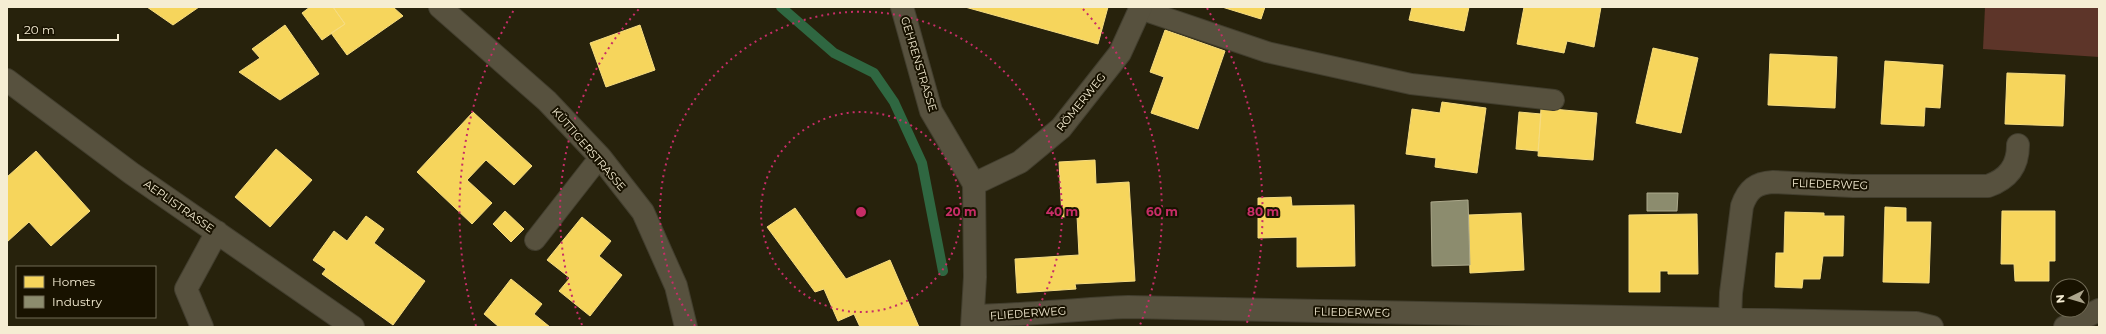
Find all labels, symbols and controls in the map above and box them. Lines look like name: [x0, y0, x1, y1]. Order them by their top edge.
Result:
street label: GEHRENSTRASSE: [898, 15, 940, 113]
scale bar: [18, 16, 118, 42]
text: 20 m: [24, 22, 55, 37]
street label: RÖMERWEG: [1053, 70, 1109, 134]
street label: KÜTTIGERSTRASSE: [549, 104, 629, 194]
street label: FLIEDERWEG: [1792, 176, 1868, 192]
street label: AEPLISTRASSE: [141, 177, 217, 235]
text: 20 m: [945, 204, 977, 219]
text: 40 m: [1046, 204, 1078, 219]
text: 60 m: [1146, 204, 1178, 219]
text: 80 m: [1247, 204, 1279, 219]
centre of rings: [854, 205, 868, 219]
legend: [16, 266, 156, 318]
text: Homes: [52, 274, 95, 289]
north arrow: [2050, 278, 2090, 318]
text: Industry: [52, 294, 102, 309]
text: N: [2053, 294, 2067, 304]
street label: FLIEDERWEG: [989, 303, 1067, 323]
street label: FLIEDERWEG: [1314, 304, 1390, 320]

